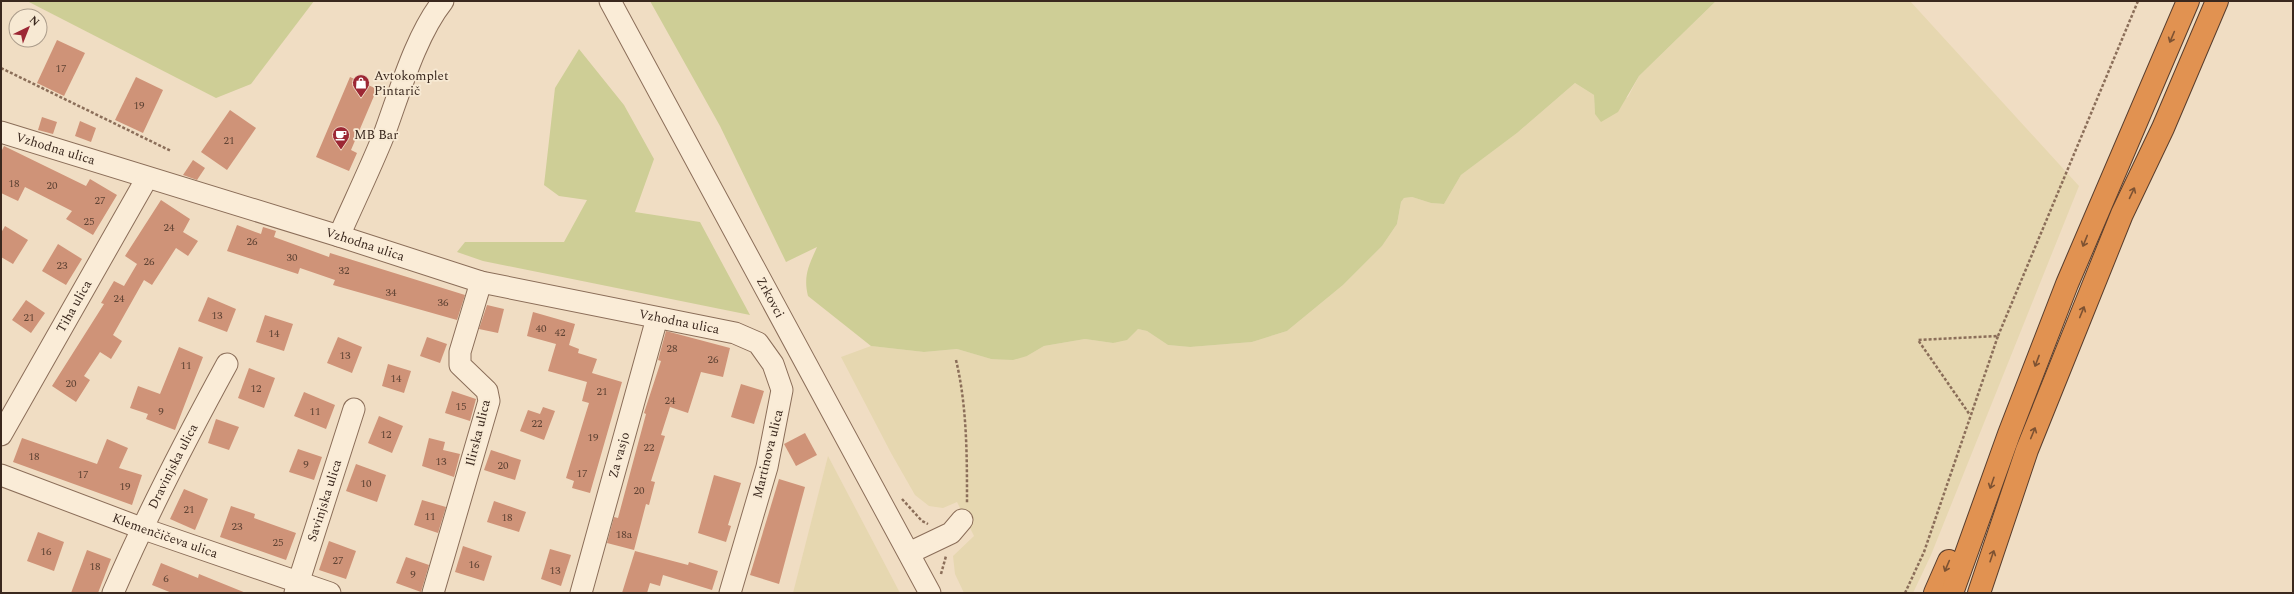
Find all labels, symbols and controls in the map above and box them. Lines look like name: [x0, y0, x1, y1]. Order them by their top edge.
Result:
north arrow: [8, 8, 48, 48]
text: N: [25, 12, 44, 30]
one-way arrow: [2168, 30, 2175, 42]
house number: 17: [56, 60, 67, 77]
place label: Avtokomplet Pintarič: [374, 66, 449, 101]
shop icon: Avtokomplet Pintarič: [351, 73, 371, 98]
house number: 19: [134, 97, 145, 114]
cafe icon: MB Bar: [331, 125, 351, 150]
place label: MB Bar: [354, 125, 398, 145]
street label: Vzhodna ulica: [13, 127, 98, 171]
house number: 21: [224, 132, 235, 149]
house number: 18: [9, 175, 20, 192]
house number: 20: [47, 177, 58, 194]
one-way arrow: [2129, 187, 2136, 199]
house number: 27: [95, 192, 106, 209]
house number: 25: [84, 213, 95, 230]
house number: 24: [164, 219, 175, 236]
street label: Vzhodna ulica: [323, 222, 408, 267]
house number: 26: [247, 233, 258, 250]
one-way arrow: [2081, 234, 2089, 246]
house number: 30: [287, 249, 298, 266]
house number: 26: [144, 253, 155, 270]
house number: 23: [57, 257, 68, 274]
house number: 32: [339, 262, 350, 279]
street label: Zrkovci: [751, 273, 790, 322]
street label: Tiha ulica: [51, 276, 97, 336]
house number: 34: [386, 284, 397, 301]
house number: 24: [114, 290, 125, 307]
house number: 36: [438, 294, 449, 311]
street label: Vzhodna ulica: [637, 304, 722, 340]
house number: 13: [212, 307, 223, 324]
one-way arrow: [2078, 307, 2086, 319]
house number: 21: [24, 309, 35, 326]
house number: 40: [536, 320, 547, 337]
house number: 42: [555, 324, 566, 341]
house number: 14: [269, 325, 280, 342]
house number: 28: [667, 340, 678, 357]
house number: 13: [340, 347, 351, 364]
house number: 26: [708, 351, 719, 368]
one-way arrow: [2033, 355, 2041, 367]
house number: 11: [181, 357, 192, 374]
house number: 14: [391, 370, 402, 387]
house number: 20: [66, 375, 77, 392]
house number: 12: [251, 380, 262, 397]
house number: 21: [597, 383, 608, 400]
house number: 24: [665, 392, 676, 409]
street label: Ilirska ulica: [460, 397, 496, 469]
house number: 15: [456, 398, 467, 415]
house number: 9: [158, 403, 164, 420]
house number: 11: [310, 403, 321, 420]
street label: Martinova ulica: [747, 407, 789, 500]
house number: 22: [532, 415, 543, 432]
street label: Dravinjska ulica: [143, 420, 203, 513]
house number: 12: [381, 426, 392, 443]
one-way arrow: [2030, 428, 2038, 440]
house number: 19: [588, 429, 599, 446]
street label: Za vasjo: [603, 430, 635, 481]
house number: 22: [644, 439, 655, 456]
house number: 18: [29, 448, 40, 465]
house number: 13: [436, 453, 447, 470]
street label: Savinjska ulica: [302, 456, 347, 544]
house number: 9: [303, 456, 309, 473]
house number: 20: [498, 457, 509, 474]
house number: 17: [577, 465, 588, 482]
house number: 17: [78, 466, 89, 483]
house number: 10: [361, 475, 372, 492]
one-way arrow: [1988, 477, 1995, 490]
house number: 19: [120, 478, 131, 495]
house number: 20: [634, 482, 645, 499]
house number: 21: [184, 501, 195, 518]
street label: Klemenčičeva ulica: [109, 508, 221, 564]
house number: 11: [425, 508, 436, 525]
house number: 18: [502, 509, 513, 526]
house number: 23: [232, 518, 243, 535]
house number: 18a: [616, 526, 633, 543]
house number: 25: [273, 534, 284, 551]
house number: 16: [41, 543, 52, 560]
one-way arrow: [1988, 551, 1996, 563]
house number: 27: [333, 552, 344, 569]
house number: 16: [469, 556, 480, 573]
house number: 18: [90, 558, 101, 575]
one-way arrow: [1942, 560, 1950, 572]
house number: 13: [550, 562, 561, 579]
house number: 9: [410, 566, 416, 583]
house number: 6: [163, 570, 169, 587]

